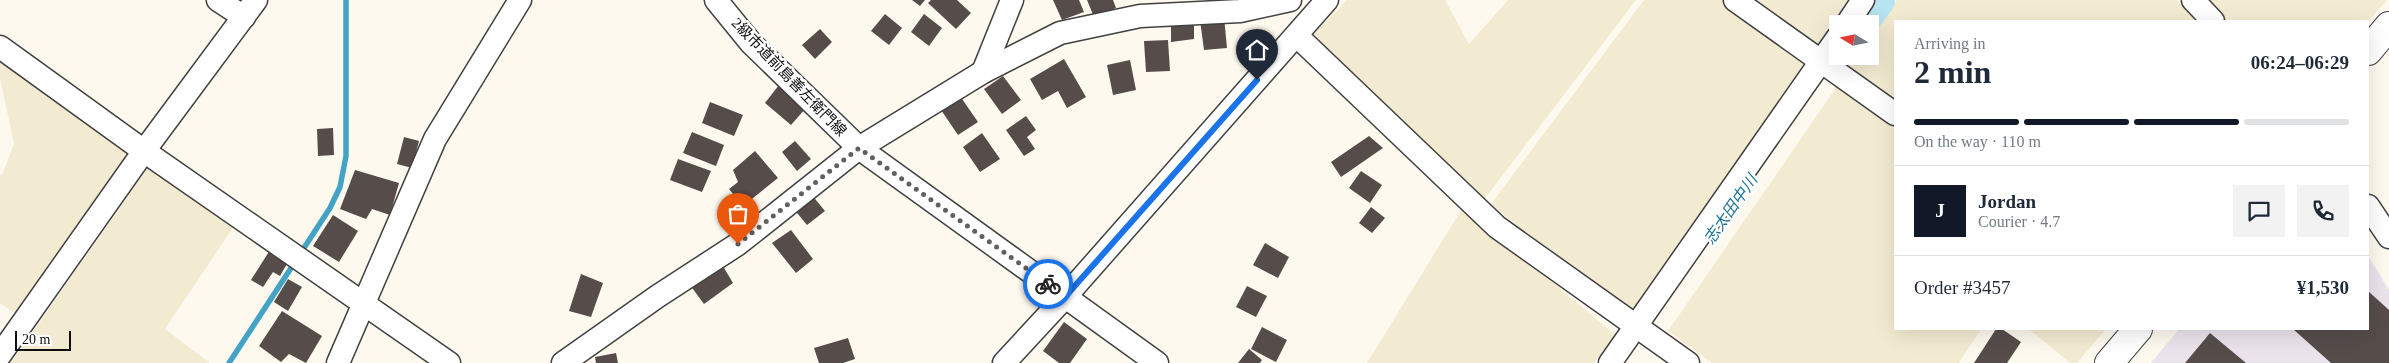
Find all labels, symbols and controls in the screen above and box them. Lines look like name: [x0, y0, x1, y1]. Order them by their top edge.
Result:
street label: 2級市道前島善左衛門線: [729, 15, 849, 139]
north arrow: [1829, 15, 1879, 65]
map controls: [1829, 15, 1879, 65]
pin: [1236, 29, 1278, 80]
text: Arriving in: [1914, 35, 1986, 52]
icon: home: [1243, 36, 1271, 64]
text: 06:24–06:29: [2251, 52, 2349, 73]
text: 2 min: [1914, 54, 1991, 90]
text: On the way · 110 m: [1914, 133, 2041, 150]
water label: 志太田中川: [1700, 170, 1761, 247]
button: chat: [2233, 185, 2285, 237]
button: phone: [2297, 185, 2349, 237]
text: Jordan: [1978, 191, 2036, 212]
pin: [717, 193, 759, 244]
icon: bag: [724, 200, 752, 228]
text: J: [1935, 200, 1945, 221]
text: Courier · 4.7: [1978, 213, 2060, 230]
courier: [1023, 259, 1073, 309]
icon: bike: [1034, 270, 1062, 298]
text: Order #3457: [1914, 277, 2011, 298]
text: ¥1,530: [2297, 277, 2349, 298]
scale bar: [15, 328, 71, 351]
text: 20 m: [22, 332, 50, 347]

